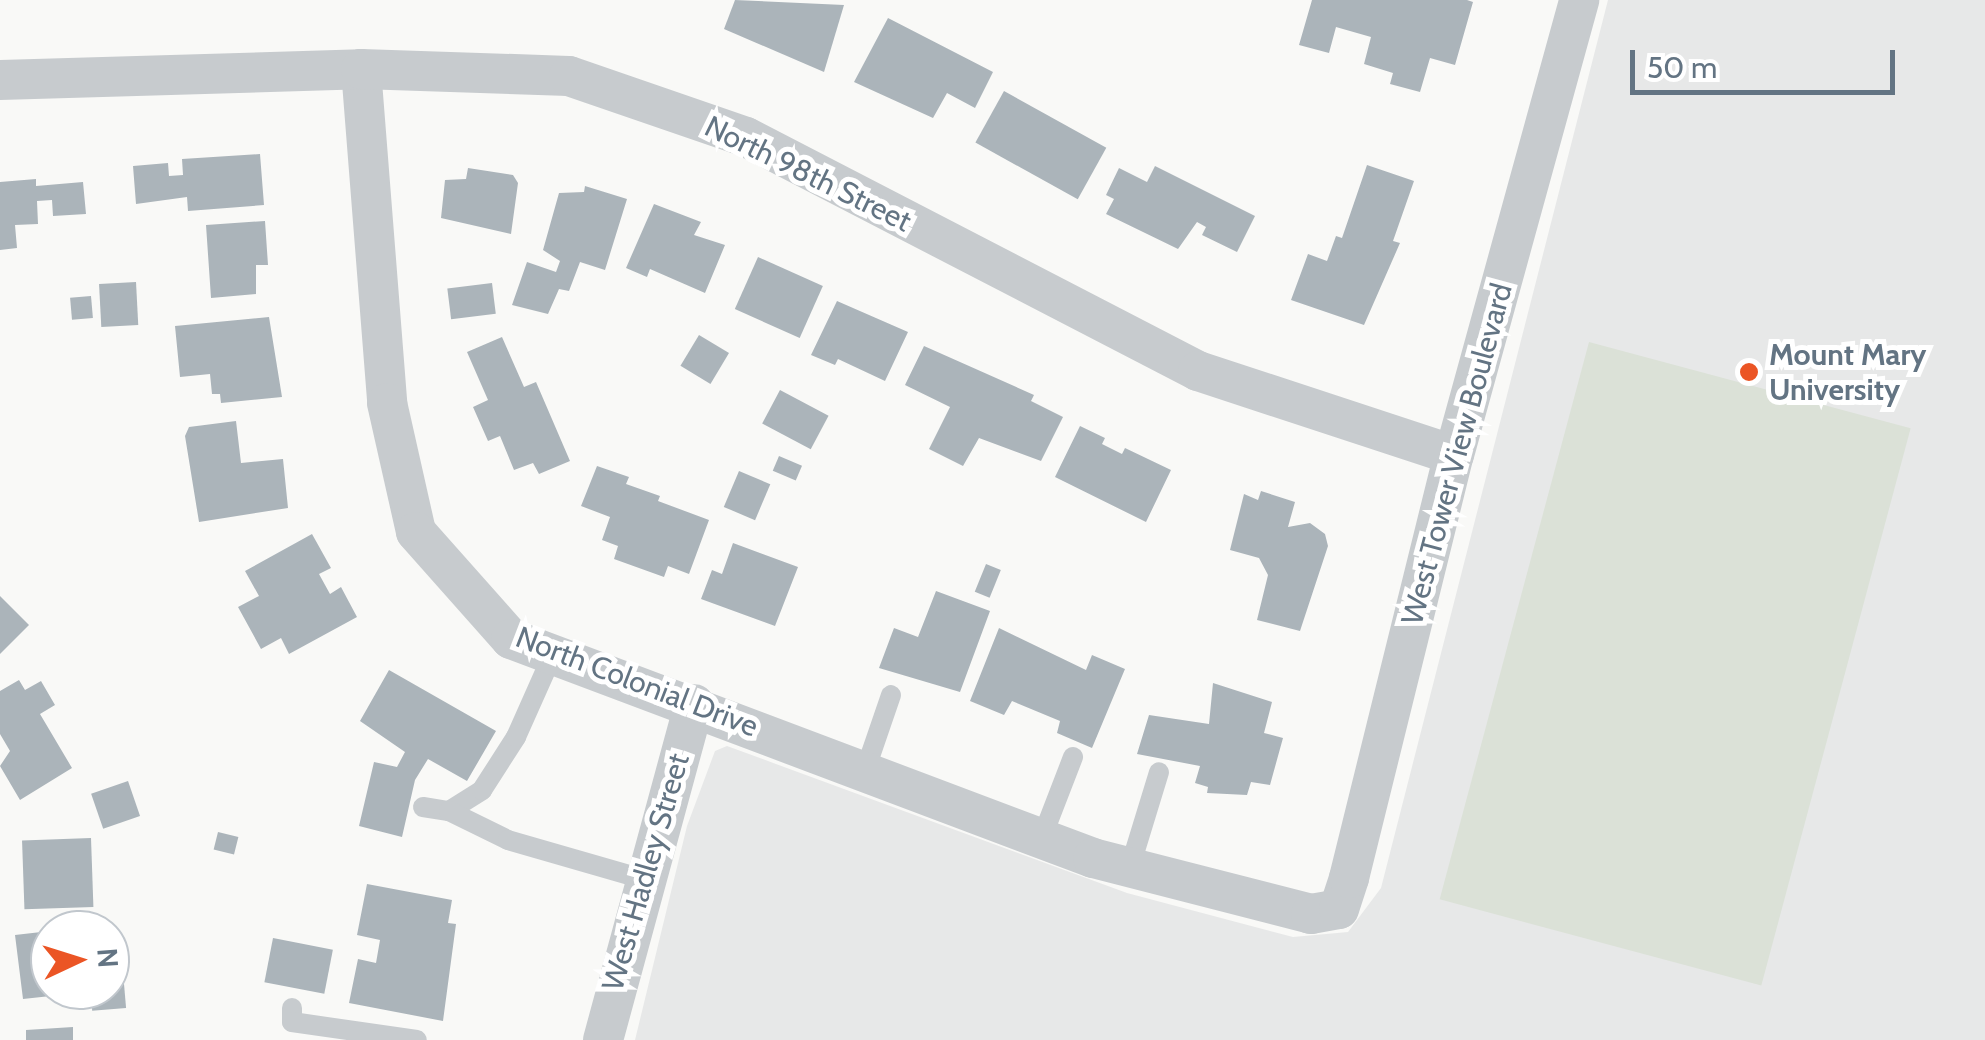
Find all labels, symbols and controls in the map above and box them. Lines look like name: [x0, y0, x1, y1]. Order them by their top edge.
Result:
scale bar: [1635, 30, 1900, 92]
text: 50 m: [1647, 49, 1717, 86]
street label: North 98th Street: [699, 108, 917, 240]
street label: West Tower View Boulevard: [1394, 279, 1520, 629]
place label: Mount Mary University: [1769, 337, 1926, 408]
marker: Mount Mary University: [1738, 361, 1760, 383]
street label: North Colonial Drive: [511, 619, 763, 745]
street label: West Hadley Street: [595, 749, 697, 995]
north arrow: [30, 910, 130, 1010]
text: N: [90, 947, 126, 969]

